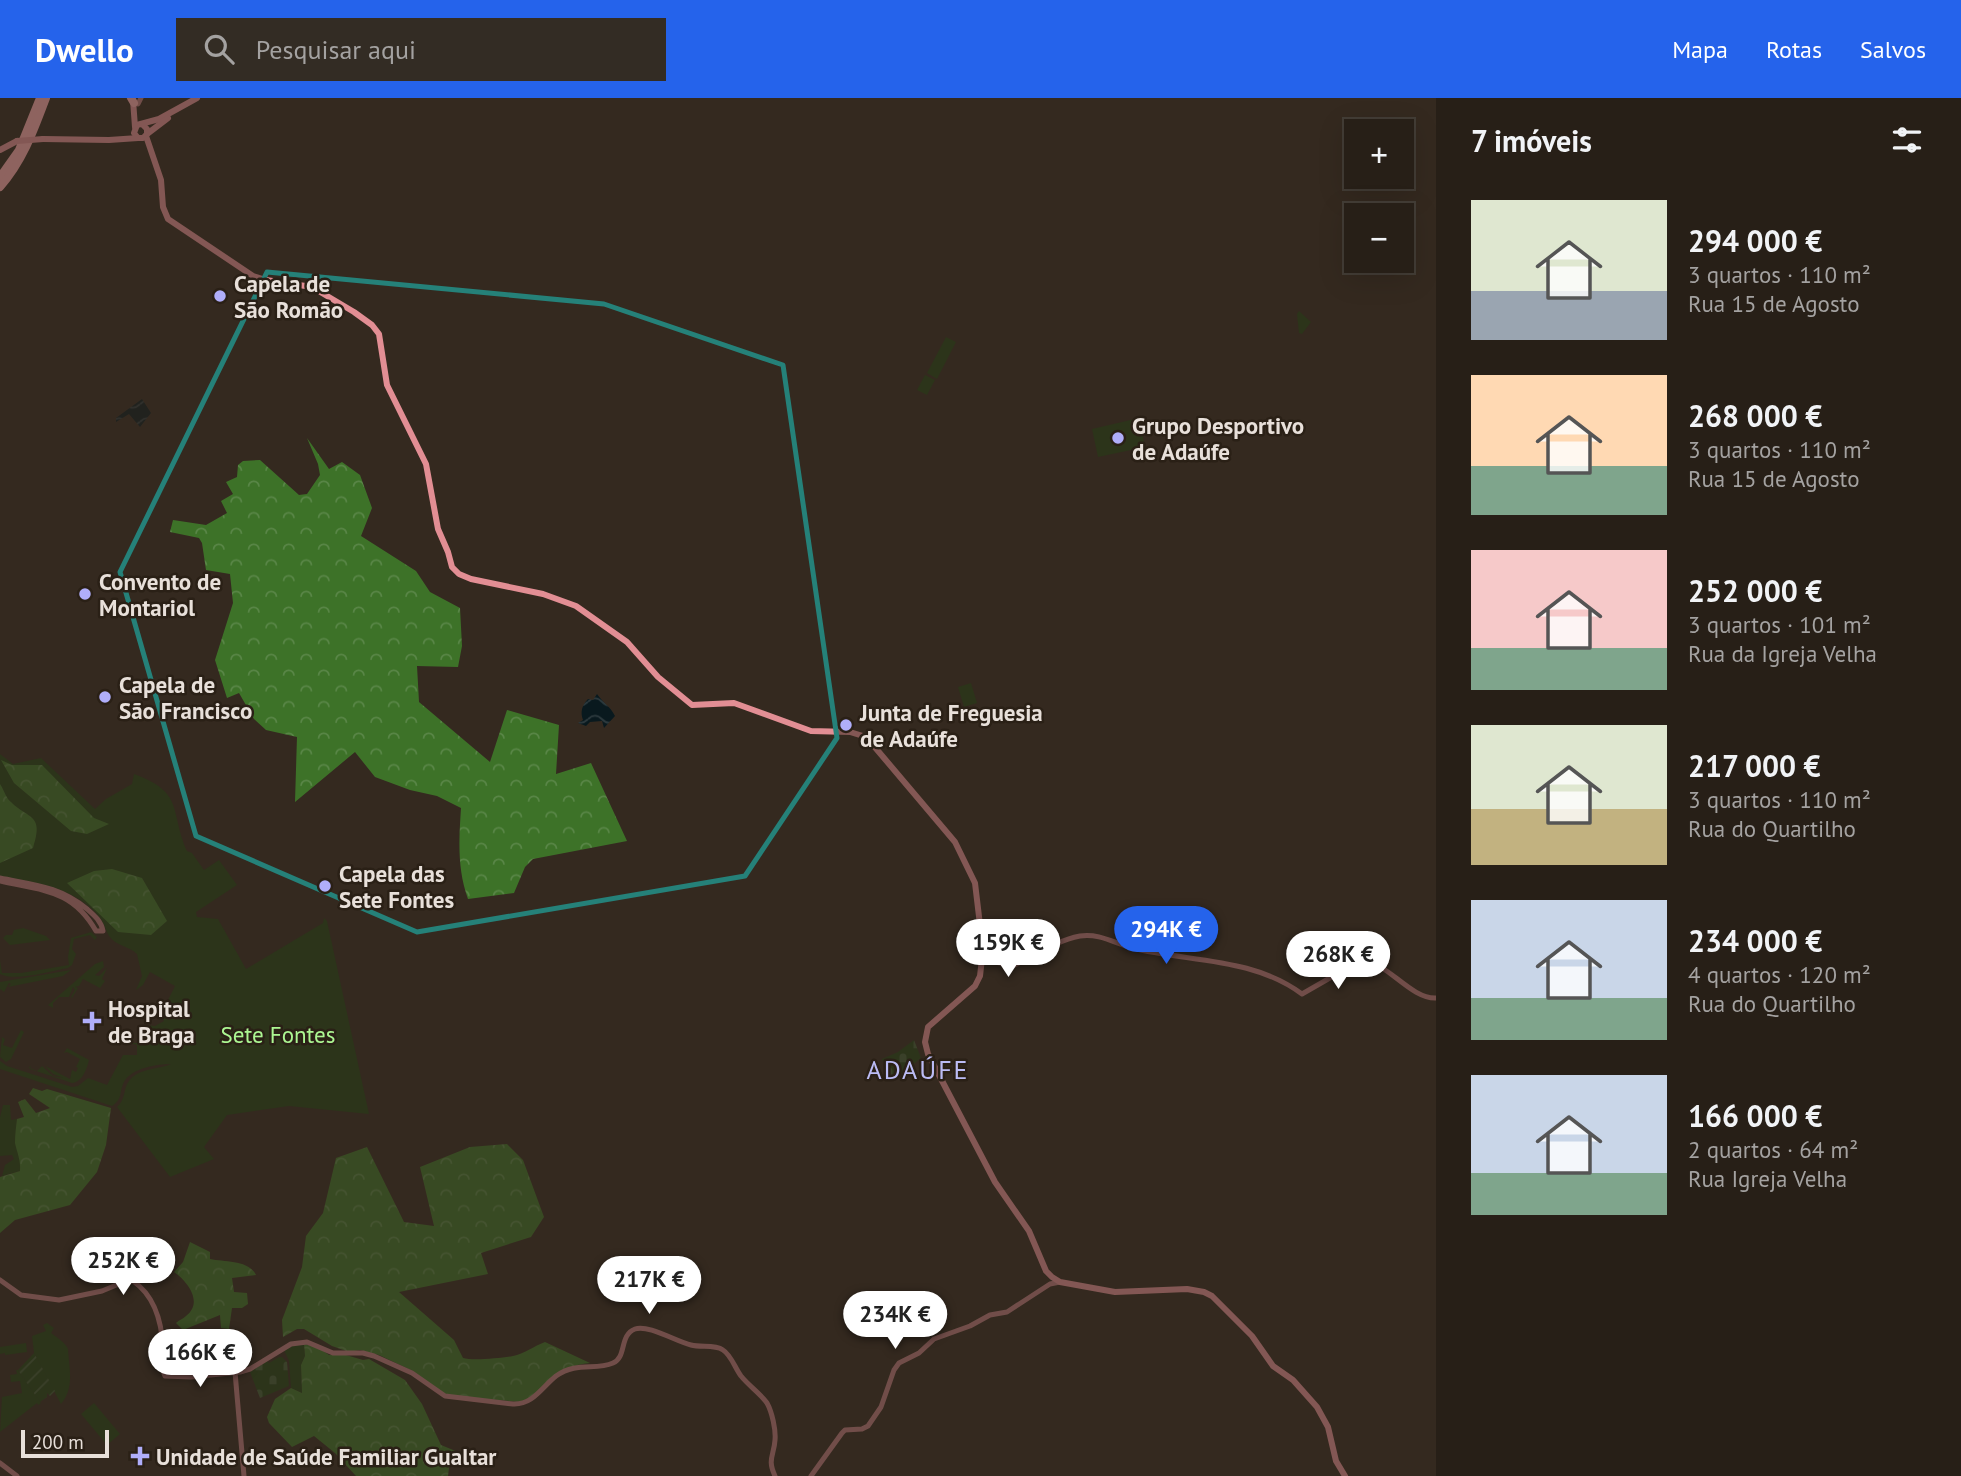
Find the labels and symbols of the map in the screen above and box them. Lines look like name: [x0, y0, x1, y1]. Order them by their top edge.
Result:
place label: Capela de São Romão: [234, 269, 343, 324]
marker: Capela de São Romão: [212, 288, 228, 304]
place label: Grupo Desportivo de Adaúfe: [1132, 411, 1304, 466]
marker: Grupo Desportivo de Adaúfe: [1110, 430, 1126, 446]
place label: Convento de Montariol: [99, 567, 221, 622]
marker: Convento de Montariol: [77, 586, 93, 602]
place label: Capela de São Francisco: [119, 670, 252, 725]
marker: Capela de São Francisco: [97, 689, 113, 705]
place label: Junta de Freguesia de Adaúfe: [859, 698, 1043, 753]
marker: Junta de Freguesia de Adaúfe: [838, 717, 854, 733]
place label: Capela das Sete Fontes: [339, 859, 454, 914]
marker: Capela das Sete Fontes: [317, 878, 333, 894]
pin: 294K €: [1109, 906, 1223, 966]
pin: 159K €: [951, 920, 1065, 979]
pin: 268K €: [1281, 932, 1395, 991]
place label: Hospital de Braga: [108, 994, 195, 1049]
marker: Hospital de Braga: [82, 1011, 102, 1031]
park label: Sete Fontes: [221, 1020, 335, 1049]
district label: ADAÚFE: [866, 1053, 970, 1086]
pin: 252K €: [66, 1238, 180, 1297]
pin: 217K €: [592, 1256, 706, 1316]
pin: 234K €: [838, 1292, 952, 1351]
pin: 166K €: [143, 1330, 257, 1389]
scale bar: [21, 1427, 108, 1459]
place label: Unidade de Saúde Familiar Gualtar: [156, 1442, 497, 1471]
marker: Unidade de Saúde Familiar Gualtar: [130, 1446, 150, 1466]

